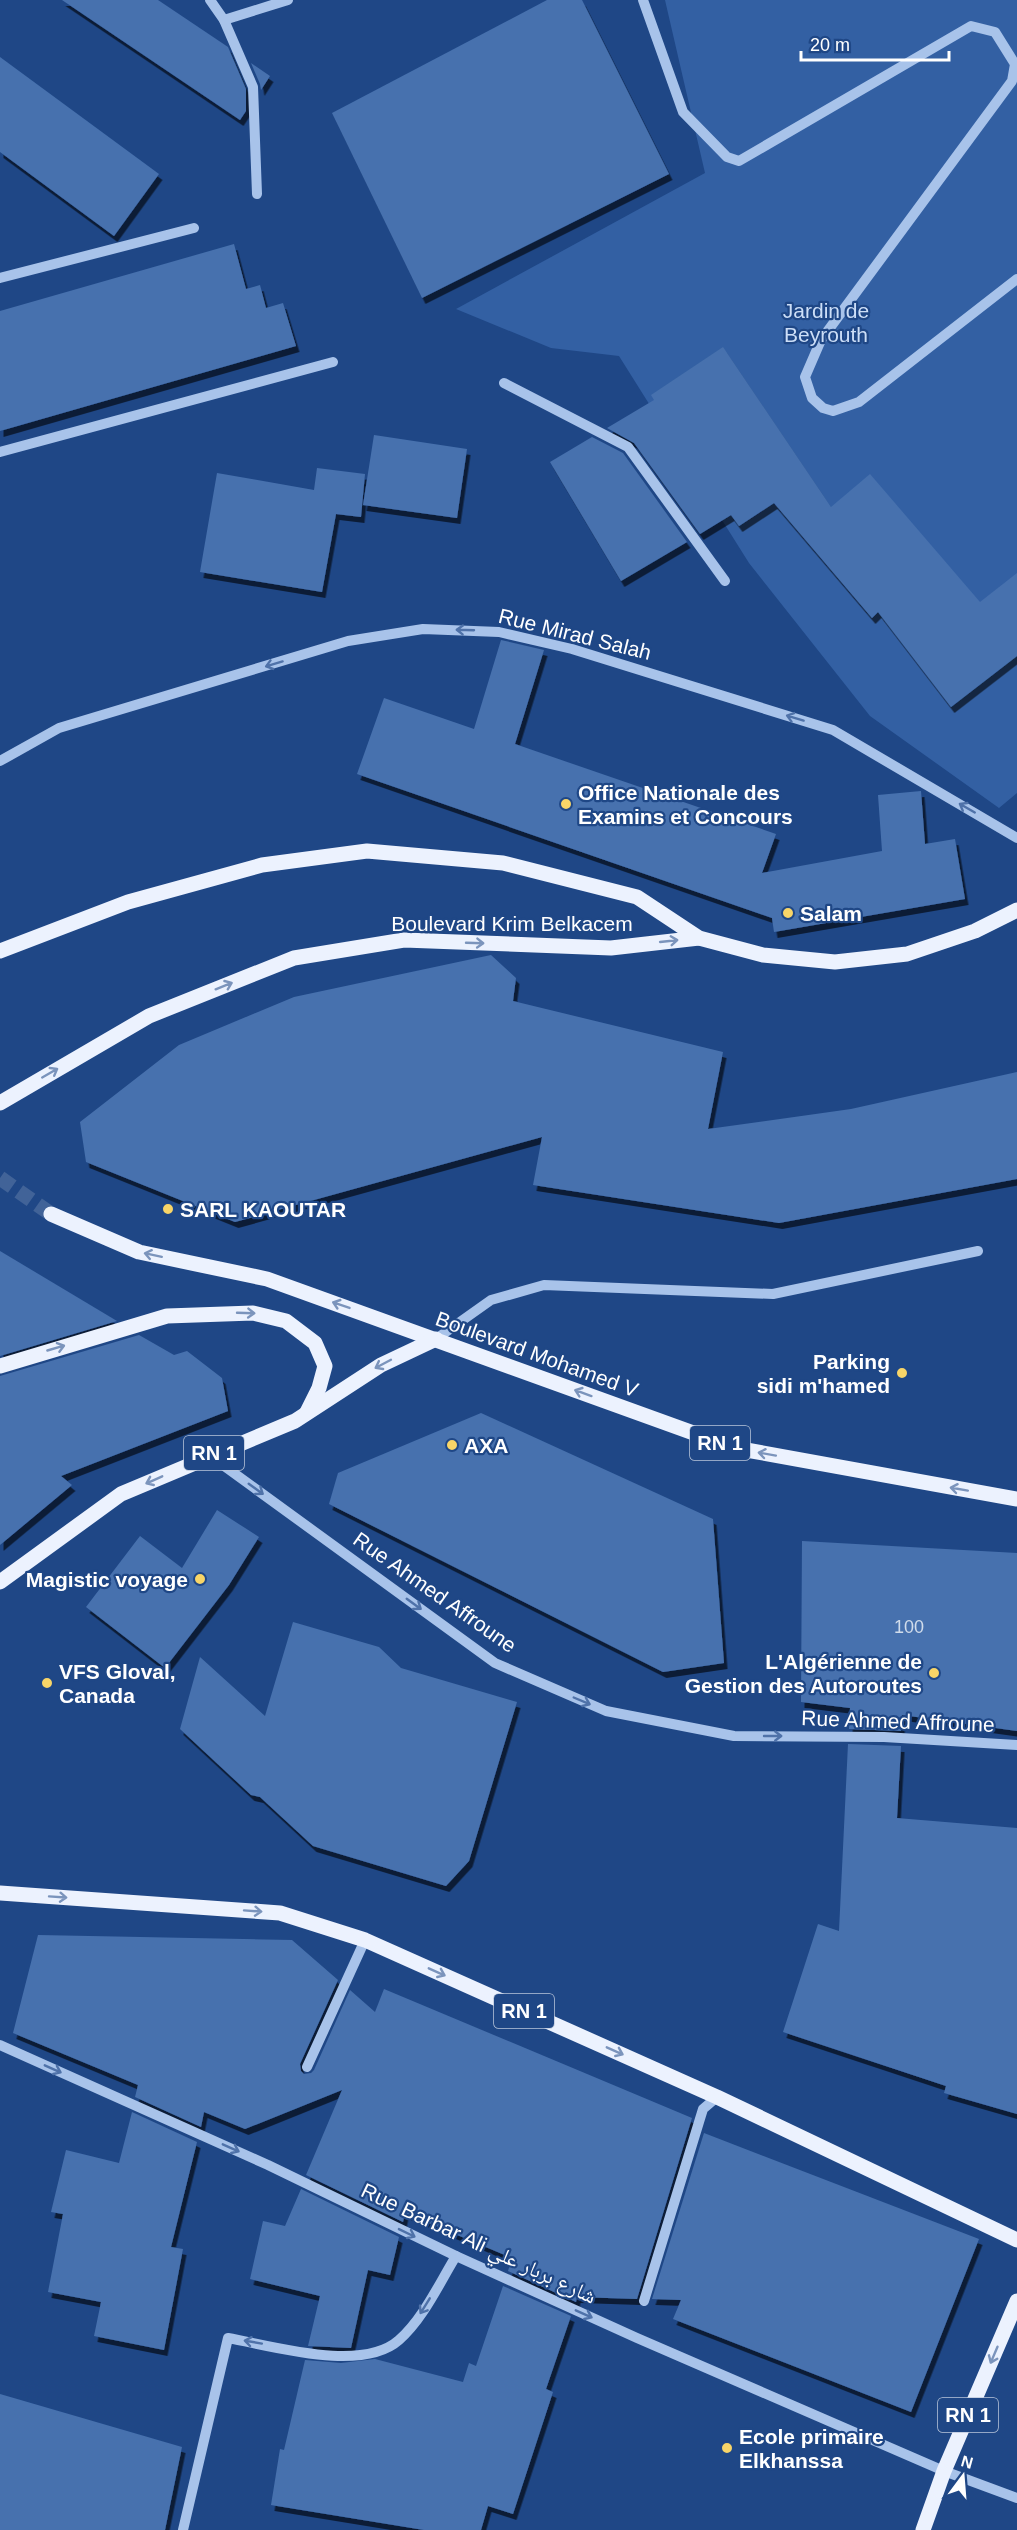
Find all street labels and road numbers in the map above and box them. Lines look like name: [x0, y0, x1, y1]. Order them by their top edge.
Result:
street label: Rue Mirad Salah: [496, 604, 654, 664]
street label: Boulevard Krim Belkacem: [391, 912, 633, 935]
street label: Boulevard Mohamed V: [433, 1307, 641, 1401]
road number: RN 1: [690, 1426, 750, 1460]
road number: RN 1: [184, 1436, 244, 1470]
street label: Rue Ahmed Affroune: [349, 1527, 521, 1657]
street label: Rue Ahmed Affroune: [801, 1706, 995, 1736]
road number: RN 1: [494, 1994, 554, 2028]
street label: Rue Barbar Ali شارع بربار علي: [356, 2178, 600, 2312]
road number: RN 1: [938, 2398, 998, 2432]

